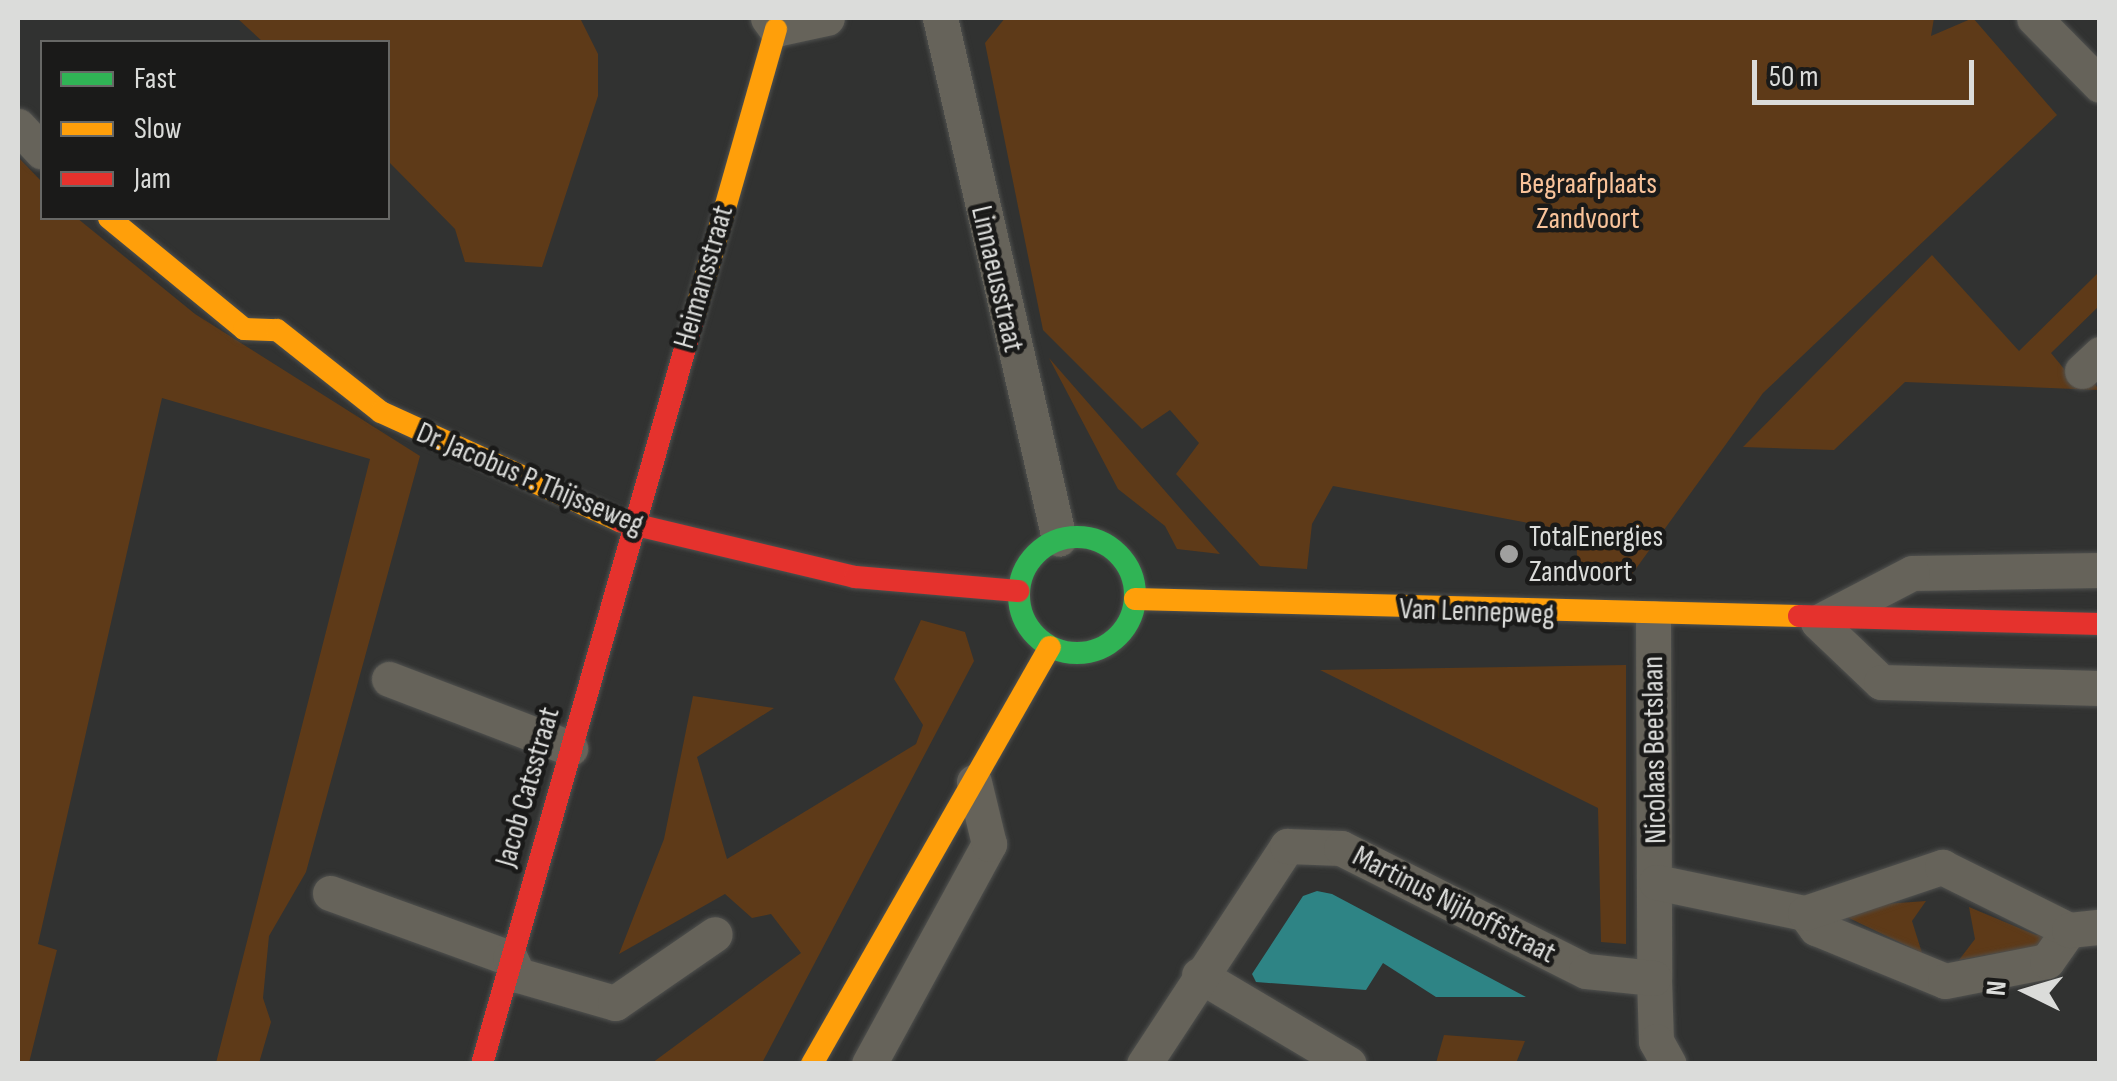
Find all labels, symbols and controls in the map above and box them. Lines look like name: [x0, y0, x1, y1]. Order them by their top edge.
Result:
legend: [40, 40, 390, 220]
scale bar: [1757, 40, 1980, 102]
text: 50 m: [1769, 59, 1818, 95]
text: Fast: [134, 61, 176, 97]
text: Slow: [134, 111, 182, 147]
text: Jam: [134, 161, 171, 197]
park label: Begraafplaats Zandvoort: [1519, 166, 1657, 236]
street label: Heimansstraat: [666, 201, 742, 353]
street label: Linnaeusstraat: [963, 202, 1031, 356]
street label: Dr. Jacobus P. Thijsseweg: [411, 415, 649, 543]
place label: TotalEnergies Zandvoort: [1529, 519, 1663, 590]
marker: TotalEnergies Zandvoort: [1498, 543, 1520, 565]
street label: Van Lennepweg: [1399, 591, 1555, 633]
street label: Nicolaas Beetslaan: [1635, 656, 1675, 844]
street label: Jacob Catsstraat: [488, 703, 568, 871]
street label: Martinus Nijhoffstraat: [1347, 838, 1561, 972]
north arrow: [1977, 941, 2077, 1041]
text: N: [1980, 979, 2014, 997]

